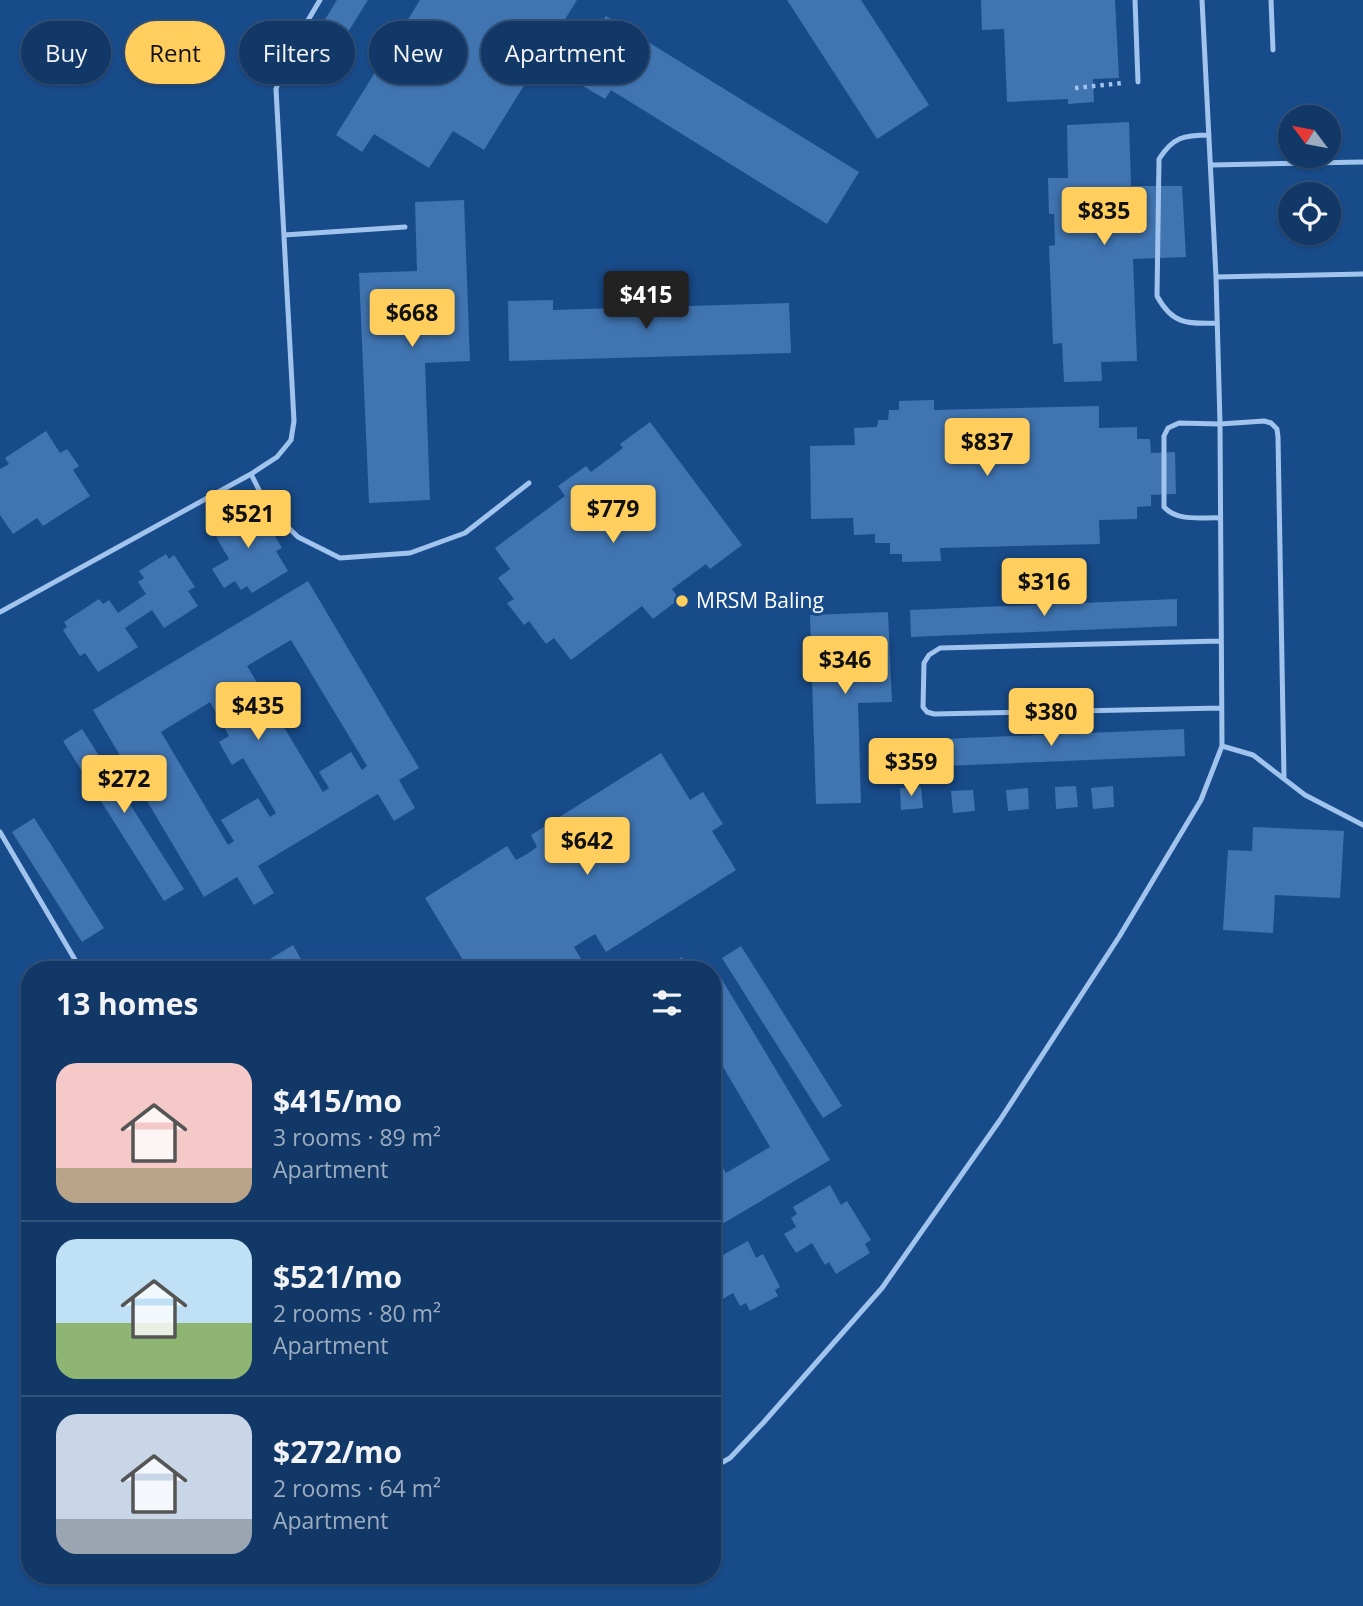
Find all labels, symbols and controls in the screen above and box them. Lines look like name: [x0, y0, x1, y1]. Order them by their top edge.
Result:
chip: Buy: [21, 21, 111, 84]
chip: Rent: [125, 21, 225, 84]
chip: Filters: [239, 21, 355, 84]
chip: New: [369, 21, 467, 84]
chip: Apartment: [481, 21, 649, 84]
north arrow: [1278, 105, 1340, 168]
map controls: [1278, 105, 1341, 245]
button: locate: [1278, 182, 1341, 245]
pin: $835: [1063, 188, 1145, 247]
text: $835: [1078, 194, 1130, 226]
pin: $415: [605, 272, 687, 331]
text: $415: [620, 278, 672, 310]
pin: $668: [371, 290, 453, 349]
text: $668: [386, 296, 438, 328]
pin: $837: [946, 419, 1028, 478]
text: $837: [961, 425, 1013, 457]
pin: $779: [572, 486, 654, 545]
pin: $521: [207, 490, 289, 550]
text: $779: [587, 492, 639, 524]
text: $521: [222, 497, 274, 529]
pin: $316: [1003, 558, 1085, 618]
text: $316: [1018, 565, 1070, 597]
place label: MRSM Baling: [696, 586, 824, 614]
marker: MRSM Baling: [674, 593, 690, 609]
pin: $346: [804, 636, 886, 696]
text: $346: [819, 643, 871, 675]
pin: $435: [217, 682, 299, 742]
pin: $380: [1010, 688, 1092, 748]
text: $435: [232, 689, 284, 721]
text: $380: [1025, 695, 1077, 727]
pin: $359: [870, 738, 952, 798]
text: $359: [885, 745, 937, 777]
pin: $272: [83, 756, 165, 815]
text: $272: [98, 762, 150, 794]
pin: $642: [546, 818, 628, 877]
text: $642: [561, 824, 613, 856]
text: 13 homes: [56, 983, 199, 1024]
icon: filters: [648, 984, 686, 1022]
text: $415/mo: [273, 1080, 402, 1121]
icon: home: [112, 1091, 196, 1175]
text: 3 rooms · 89 m²: [273, 1121, 441, 1153]
text: Apartment: [273, 1153, 389, 1185]
text: $521/mo: [273, 1256, 402, 1297]
icon: home: [112, 1267, 196, 1351]
text: 2 rooms · 80 m²: [273, 1297, 441, 1329]
text: Apartment: [273, 1329, 389, 1361]
text: $272/mo: [273, 1431, 402, 1472]
icon: home: [112, 1442, 196, 1526]
text: 2 rooms · 64 m²: [273, 1472, 441, 1504]
text: Apartment: [273, 1504, 389, 1536]

